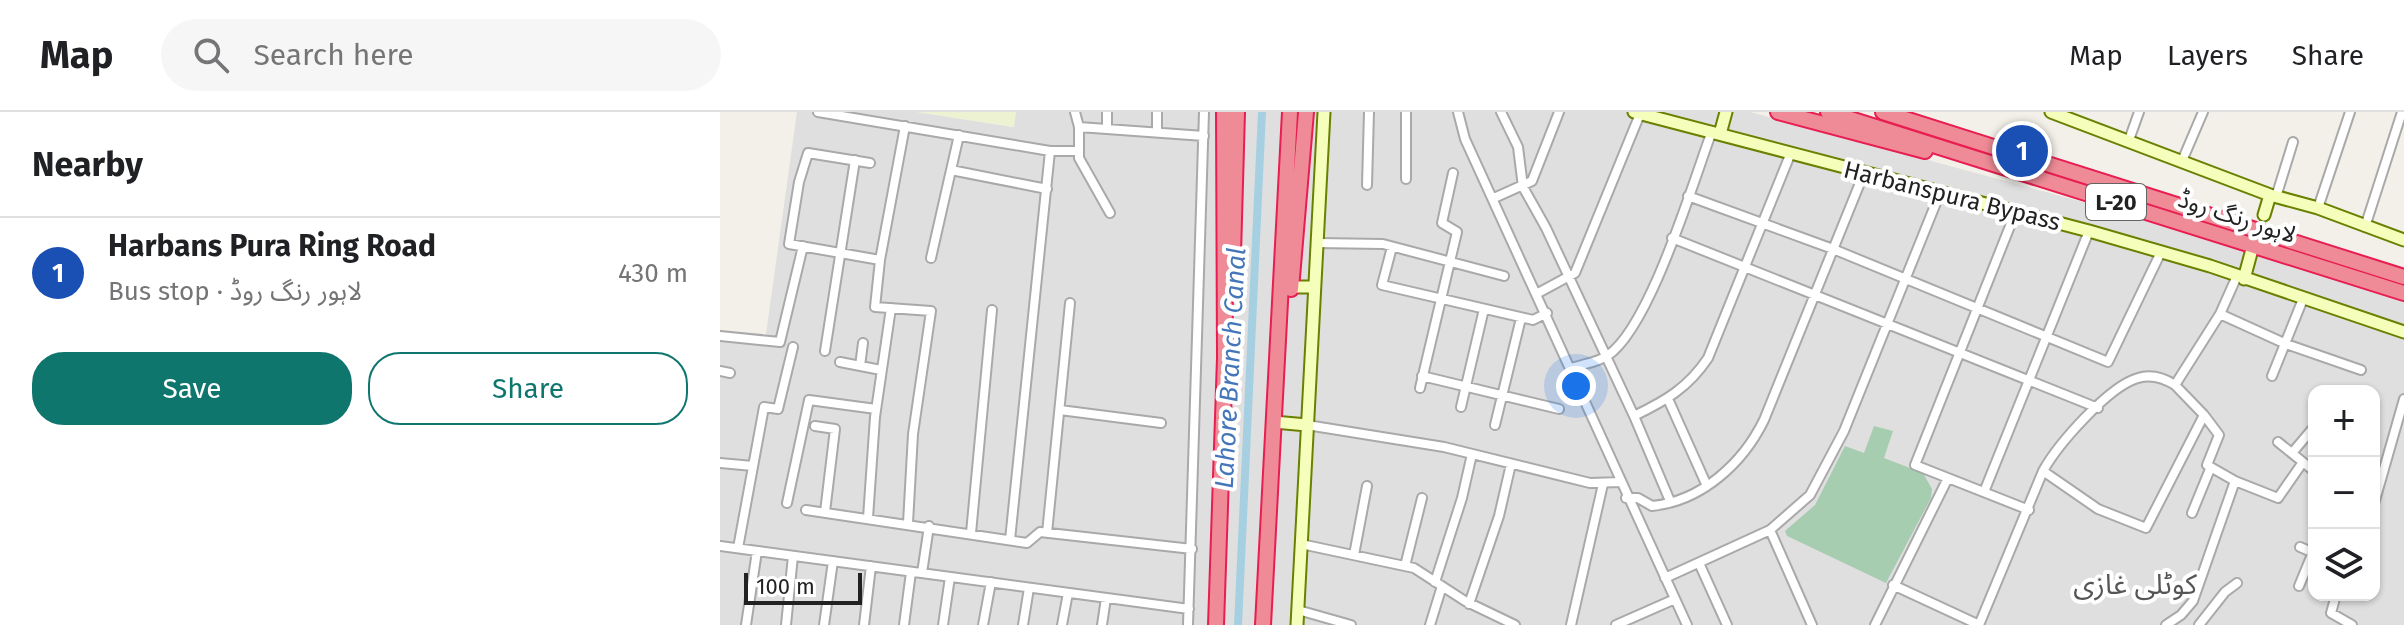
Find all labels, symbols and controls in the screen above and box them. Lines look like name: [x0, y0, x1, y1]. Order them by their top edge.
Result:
search box: [161, 19, 721, 91]
text: Map: [40, 32, 113, 78]
icon: search: [189, 33, 233, 77]
text: Search here: [253, 37, 414, 73]
text: Map: [2069, 39, 2123, 72]
text: Layers: [2167, 39, 2248, 72]
text: Share: [2292, 39, 2364, 72]
pin: 1: [1996, 121, 2048, 181]
text: Nearby: [32, 144, 143, 185]
street label: Harbanspura Bypass: [1841, 156, 2063, 236]
road number: L-20: [2086, 184, 2146, 220]
street label: لاہور رنگ روڈ: [2175, 185, 2299, 249]
text: Harbans Pura Ring Road: [108, 228, 436, 264]
water label: Lahore Branch Canal: [1209, 247, 1252, 489]
text: 1: [52, 258, 64, 289]
text: 430 m: [618, 258, 688, 289]
text: Bus stop · لاہور رنگ روڈ: [108, 276, 362, 307]
button: Save: [32, 352, 352, 425]
button: Share: [368, 352, 688, 425]
your location: [1556, 366, 1596, 406]
map controls: [2308, 385, 2380, 601]
button: +: [2308, 385, 2380, 457]
button: −: [2308, 457, 2380, 529]
button: layers: [2308, 529, 2380, 601]
district label: کوٹلی غازی: [2073, 568, 2197, 601]
scale bar: [744, 569, 862, 605]
text: 100 m: [756, 573, 815, 600]

